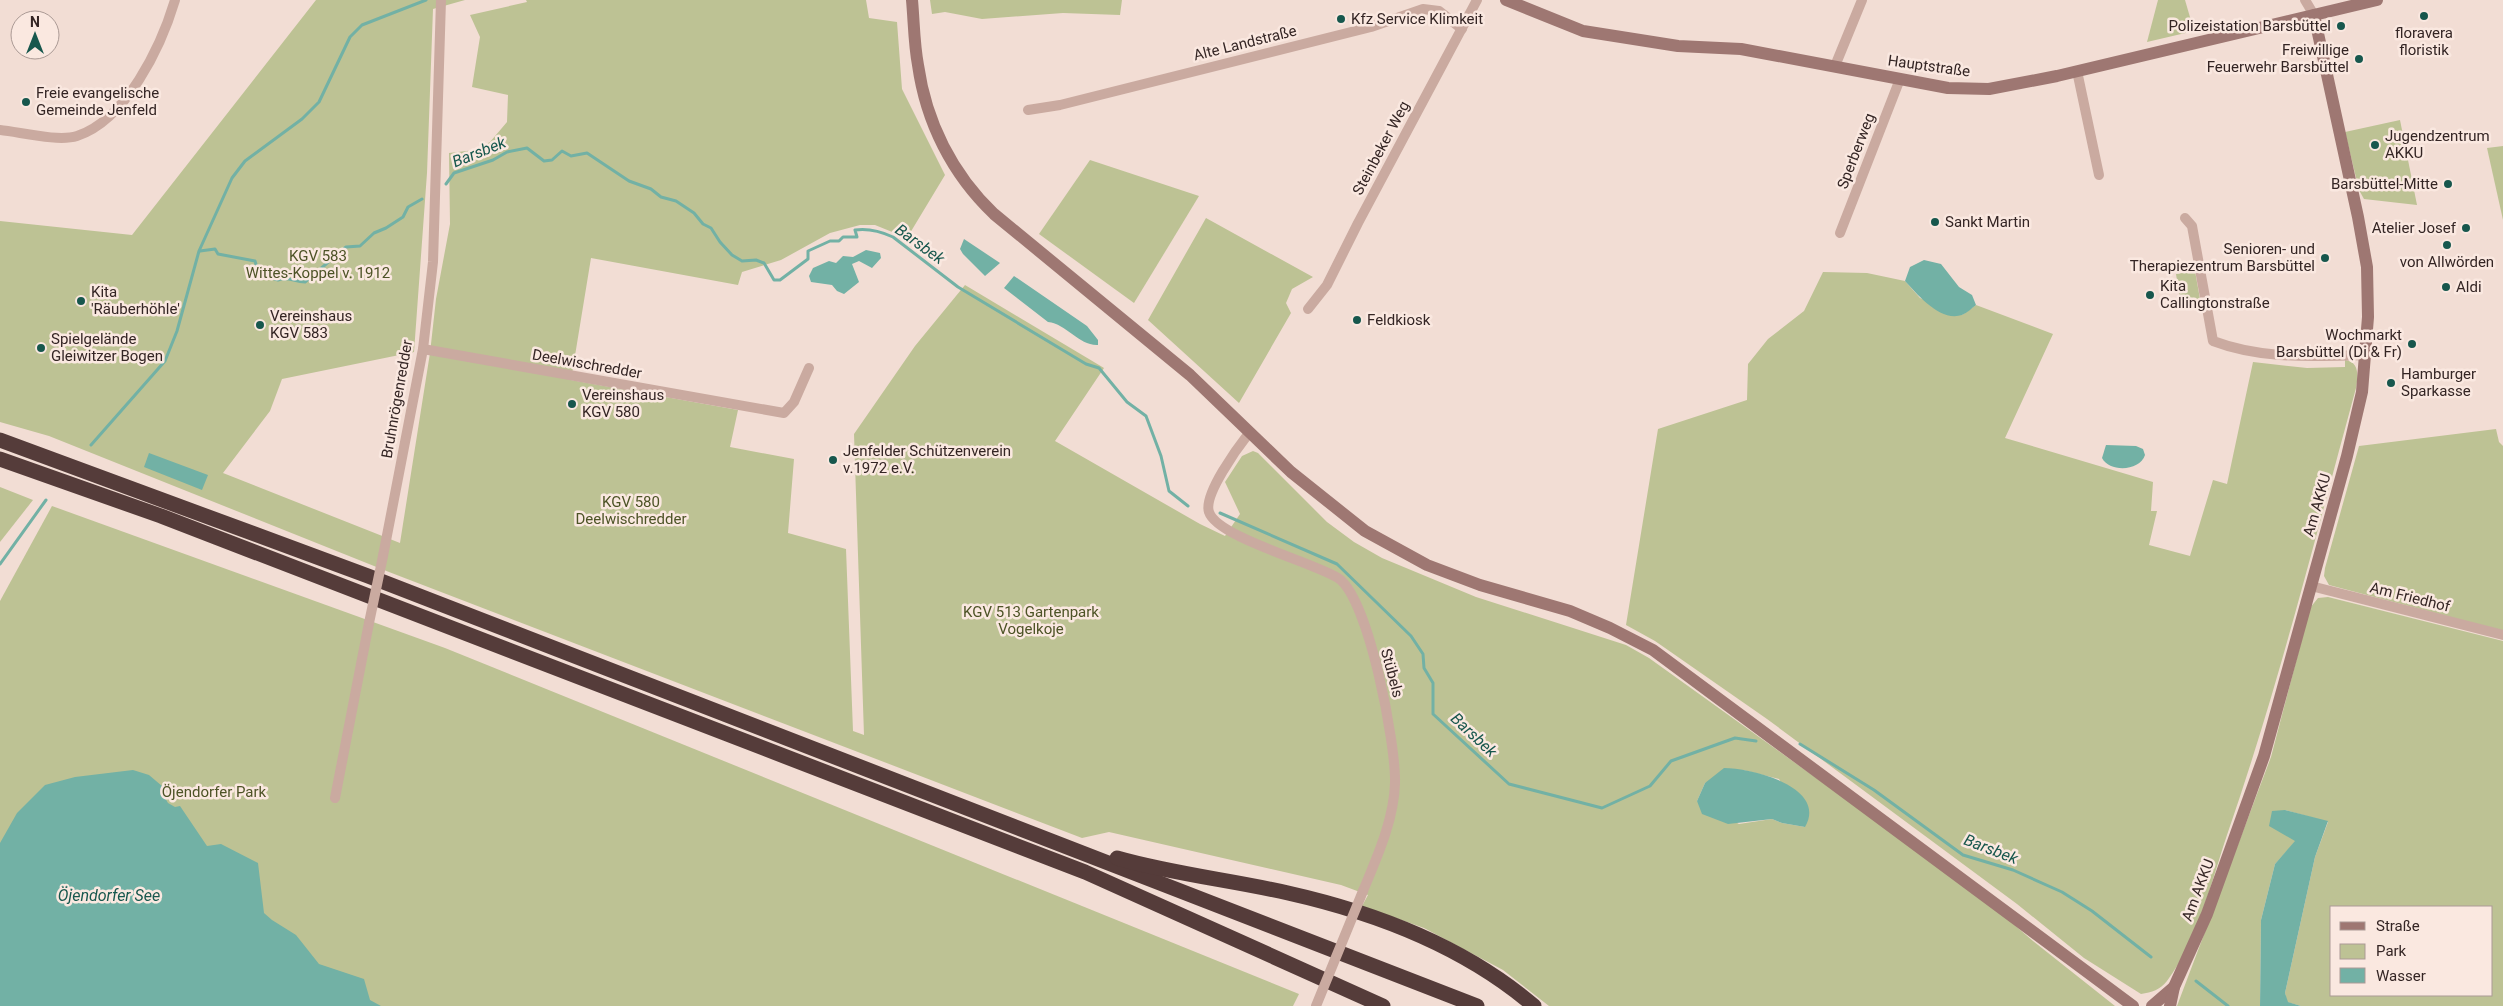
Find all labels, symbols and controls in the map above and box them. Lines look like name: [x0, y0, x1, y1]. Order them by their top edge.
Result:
north arrow: [10, 10, 60, 60]
place label: Kfz Service Klimkeit: [1351, 10, 1483, 28]
marker: floravera floristik: [2418, 10, 2430, 22]
marker: Kfz Service Klimkeit: [1335, 13, 1347, 25]
text: N: [30, 14, 40, 30]
place label: Polizeistation Barsbüttel: [2168, 17, 2331, 35]
marker: Polizeistation Barsbüttel: [2335, 20, 2347, 32]
street label: Alte Landstraße: [1192, 21, 1298, 64]
place label: floravera floristik: [2395, 24, 2453, 59]
place label: Freiwillige Feuerwehr Barsbüttel: [2207, 41, 2349, 76]
street label: Hauptstraße: [1887, 51, 1971, 81]
marker: Freiwillige Feuerwehr Barsbüttel: [2353, 53, 2365, 65]
place label: Freie evangelische Gemeinde Jenfeld: [36, 84, 159, 119]
marker: Freie evangelische Gemeinde Jenfeld: [20, 96, 32, 108]
street label: Steinbeker Weg: [1349, 98, 1413, 198]
street label: Sperberweg: [1833, 111, 1879, 191]
place label: Jugendzentrum AKKU: [2385, 127, 2490, 162]
water label: Barsbek: [449, 132, 510, 171]
marker: Jugendzentrum AKKU: [2369, 139, 2381, 151]
place label: Barsbüttel-Mitte: [2331, 175, 2438, 193]
marker: Barsbüttel-Mitte: [2442, 178, 2454, 190]
place label: Sankt Martin: [1945, 213, 2030, 231]
marker: Sankt Martin: [1929, 216, 1941, 228]
place label: Atelier Josef: [2372, 219, 2457, 237]
water label: Barsbek: [892, 220, 949, 269]
marker: Atelier Josef: [2460, 222, 2472, 234]
marker: von Allwörden: [2441, 239, 2453, 251]
place label: Senioren- und Therapiezentrum Barsbüttel: [2130, 240, 2315, 275]
park label: KGV 583 Wittes-Koppel v. 1912: [246, 247, 390, 282]
marker: Senioren- und Therapiezentrum Barsbüttel: [2319, 252, 2331, 264]
place label: von Allwörden: [2400, 253, 2494, 271]
place label: Kita Callingtonstraße: [2160, 277, 2270, 312]
place label: Aldi: [2456, 278, 2482, 296]
marker: Aldi: [2440, 281, 2452, 293]
place label: Kita 'Räuberhöhle': [91, 283, 180, 318]
marker: Kita Callingtonstraße: [2144, 289, 2156, 301]
marker: Kita 'Räuberhöhle': [75, 295, 87, 307]
place label: Vereinshaus KGV 583: [270, 307, 352, 342]
place label: Feldkiosk: [1367, 311, 1431, 329]
marker: Feldkiosk: [1351, 314, 1363, 326]
marker: Vereinshaus KGV 583: [254, 319, 266, 331]
place label: Wochmarkt Barsbüttel (Di & Fr): [2276, 326, 2402, 361]
place label: Spielgelände Gleiwitzer Bogen: [51, 330, 163, 365]
street label: Bruhnrögenredder: [378, 338, 416, 460]
marker: Wochmarkt Barsbüttel (Di & Fr): [2406, 338, 2418, 350]
marker: Spielgelände Gleiwitzer Bogen: [35, 342, 47, 354]
street label: Deelwischredder: [531, 345, 643, 383]
place label: Hamburger Sparkasse: [2401, 365, 2476, 400]
marker: Hamburger Sparkasse: [2385, 377, 2397, 389]
place label: Vereinshaus KGV 580: [582, 386, 664, 421]
marker: Vereinshaus KGV 580: [566, 398, 578, 410]
place label: Jenfelder Schützenverein v.1972 e.V.: [843, 442, 1011, 477]
marker: Jenfelder Schützenverein v.1972 e.V.: [827, 454, 839, 466]
street label: Am AKKU: [2299, 471, 2335, 539]
park label: KGV 580 Deelwischredder: [575, 493, 687, 528]
street label: Am Friedhof: [2368, 578, 2453, 616]
park label: KGV 513 Gartenpark Vogelkoje: [963, 603, 1099, 638]
street label: Stübels: [1377, 647, 1407, 699]
water label: Barsbek: [1447, 709, 1502, 762]
park label: Öjendorfer Park: [162, 783, 267, 801]
water label: Barsbek: [1961, 830, 2022, 868]
street label: Am AKKU: [2178, 856, 2218, 924]
water label: Öjendorfer See: [58, 886, 160, 905]
legend: [2330, 906, 2493, 996]
text: Straße: [2376, 917, 2420, 935]
text: Park: [2376, 942, 2407, 960]
text: Wasser: [2376, 967, 2426, 985]

